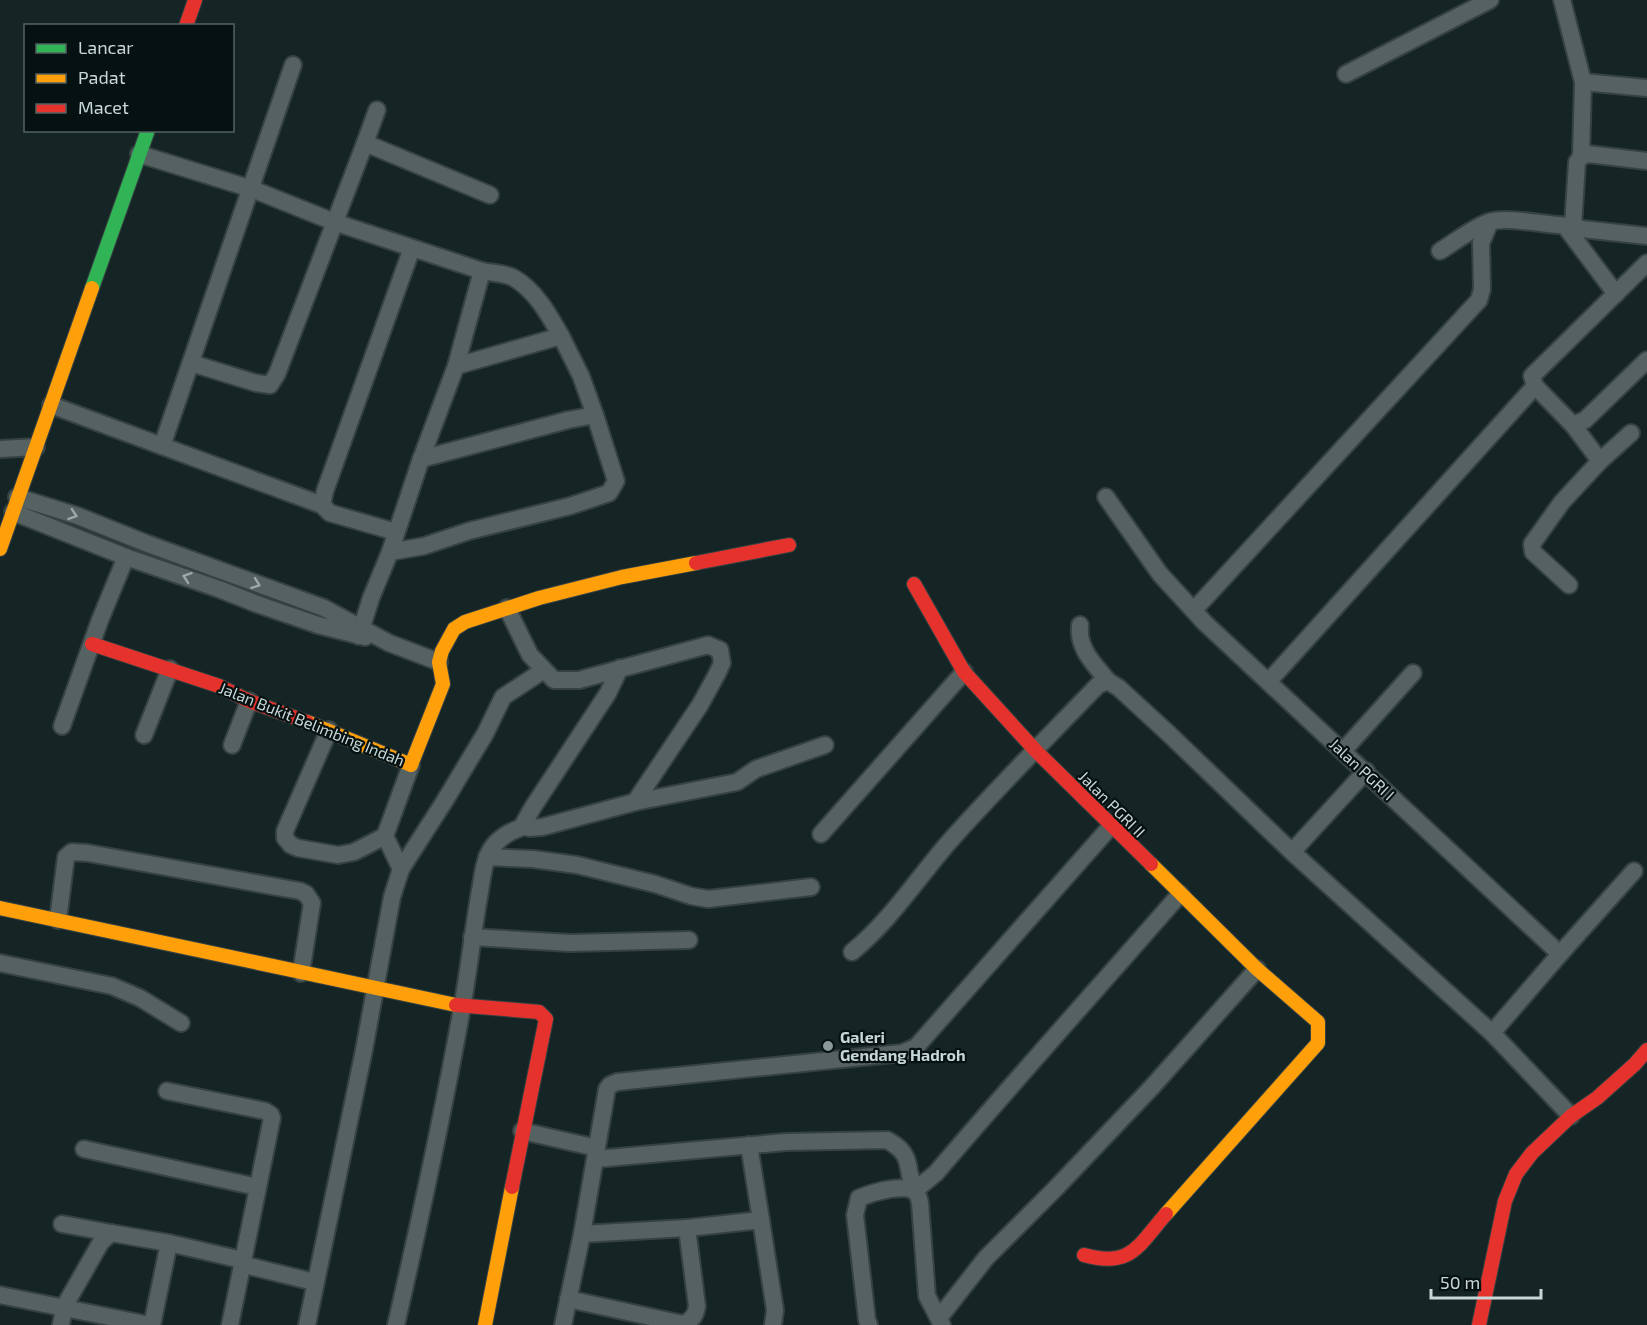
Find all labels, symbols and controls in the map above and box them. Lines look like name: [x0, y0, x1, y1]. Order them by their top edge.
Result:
legend: [24, 24, 234, 132]
text: Lancar: [78, 36, 134, 58]
text: Padat: [78, 66, 126, 88]
text: Macet: [78, 96, 129, 118]
one-way arrow: [67, 508, 78, 520]
one-way arrow: [182, 572, 193, 585]
one-way arrow: [250, 576, 260, 589]
street label: Jalan Bukit Belimbing Indah: [217, 678, 408, 769]
street label: Jalan PGRI I: [1326, 734, 1399, 804]
street label: Jalan PGRI II: [1075, 766, 1150, 841]
place label: Galeri Gendang Hadroh: [840, 1027, 966, 1064]
marker: Galeri Gendang Hadroh: [821, 1039, 835, 1053]
scale bar: [1431, 1262, 1540, 1300]
text: 50 m: [1440, 1271, 1480, 1293]

